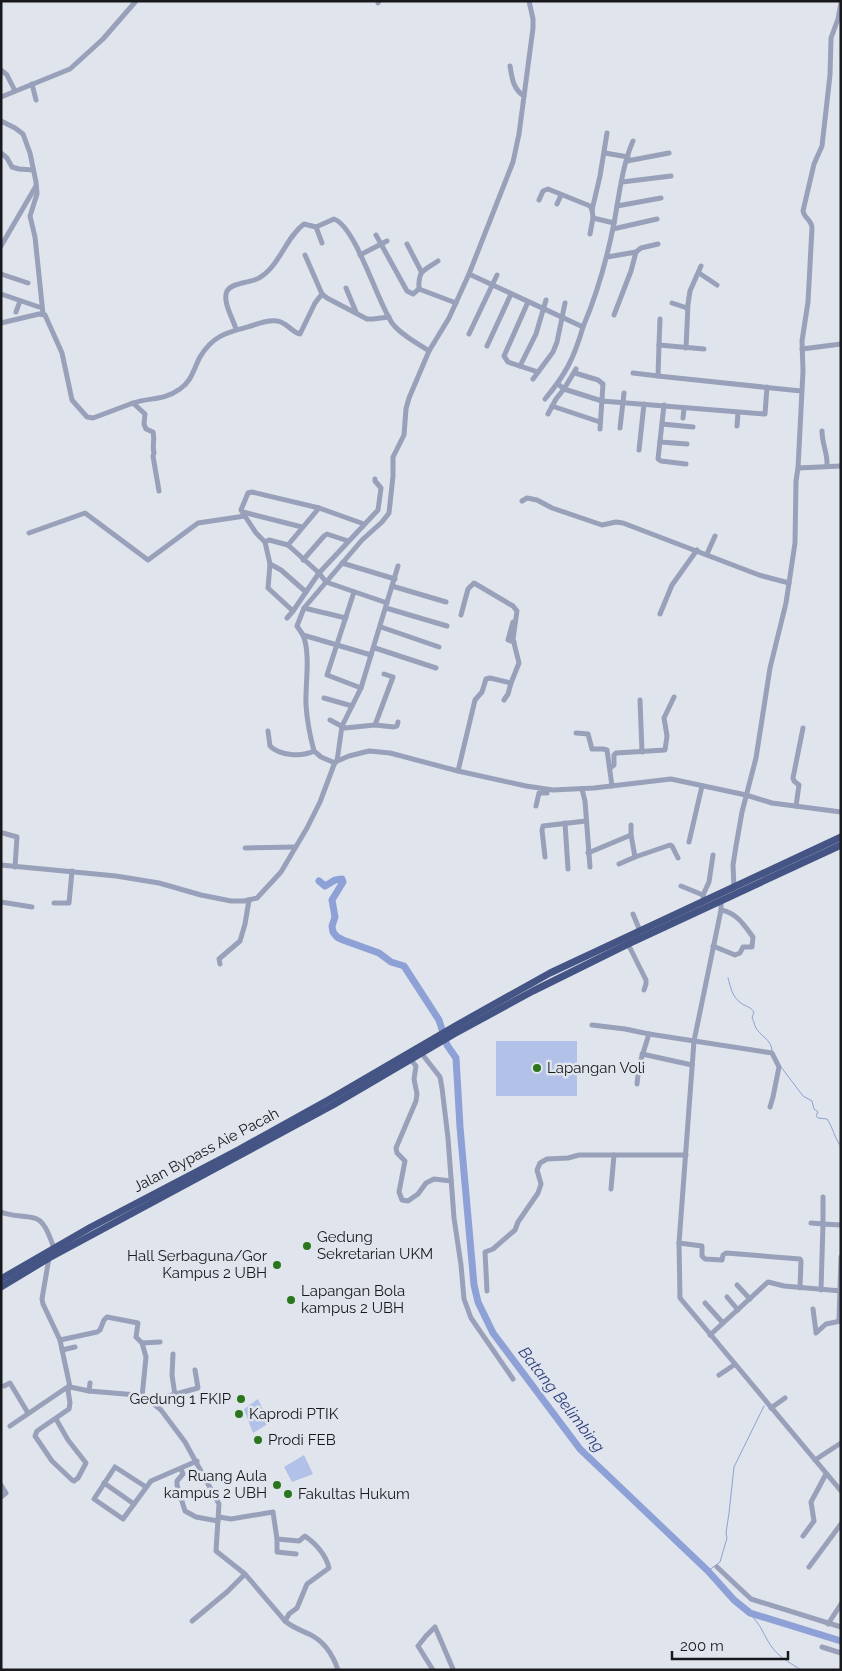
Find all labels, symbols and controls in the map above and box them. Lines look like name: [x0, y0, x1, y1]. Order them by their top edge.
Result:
place label: Lapangan Voli: [547, 1059, 645, 1077]
marker: Lapangan Voli: [531, 1062, 543, 1074]
street label: Jalan Bypass Aie Pacah: [130, 1104, 282, 1196]
place label: Gedung Sekretarian UKM: [317, 1228, 433, 1263]
marker: Gedung Sekretarian UKM: [301, 1240, 313, 1252]
place label: Hall Serbaguna/Gor Kampus 2 UBH: [127, 1247, 268, 1282]
marker: Hall Serbaguna/Gor Kampus 2 UBH: [271, 1259, 283, 1271]
place label: Lapangan Bola kampus 2 UBH: [301, 1282, 405, 1317]
marker: Lapangan Bola kampus 2 UBH: [285, 1294, 297, 1306]
water label: Batang Belimbing: [515, 1343, 609, 1456]
place label: Gedung 1 FKIP: [130, 1390, 231, 1408]
marker: Gedung 1 FKIP: [235, 1393, 247, 1405]
place label: Kaprodi PTIK: [249, 1405, 339, 1423]
marker: Kaprodi PTIK: [233, 1408, 245, 1420]
place label: Prodi FEB: [268, 1431, 336, 1449]
marker: Prodi FEB: [252, 1434, 264, 1446]
place label: Ruang Aula kampus 2 UBH: [164, 1467, 267, 1502]
marker: Ruang Aula kampus 2 UBH: [271, 1479, 283, 1491]
place label: Fakultas Hukum: [298, 1485, 410, 1503]
marker: Fakultas Hukum: [282, 1488, 294, 1500]
scale bar: [672, 1628, 788, 1660]
text: 200 m: [680, 1637, 724, 1655]

